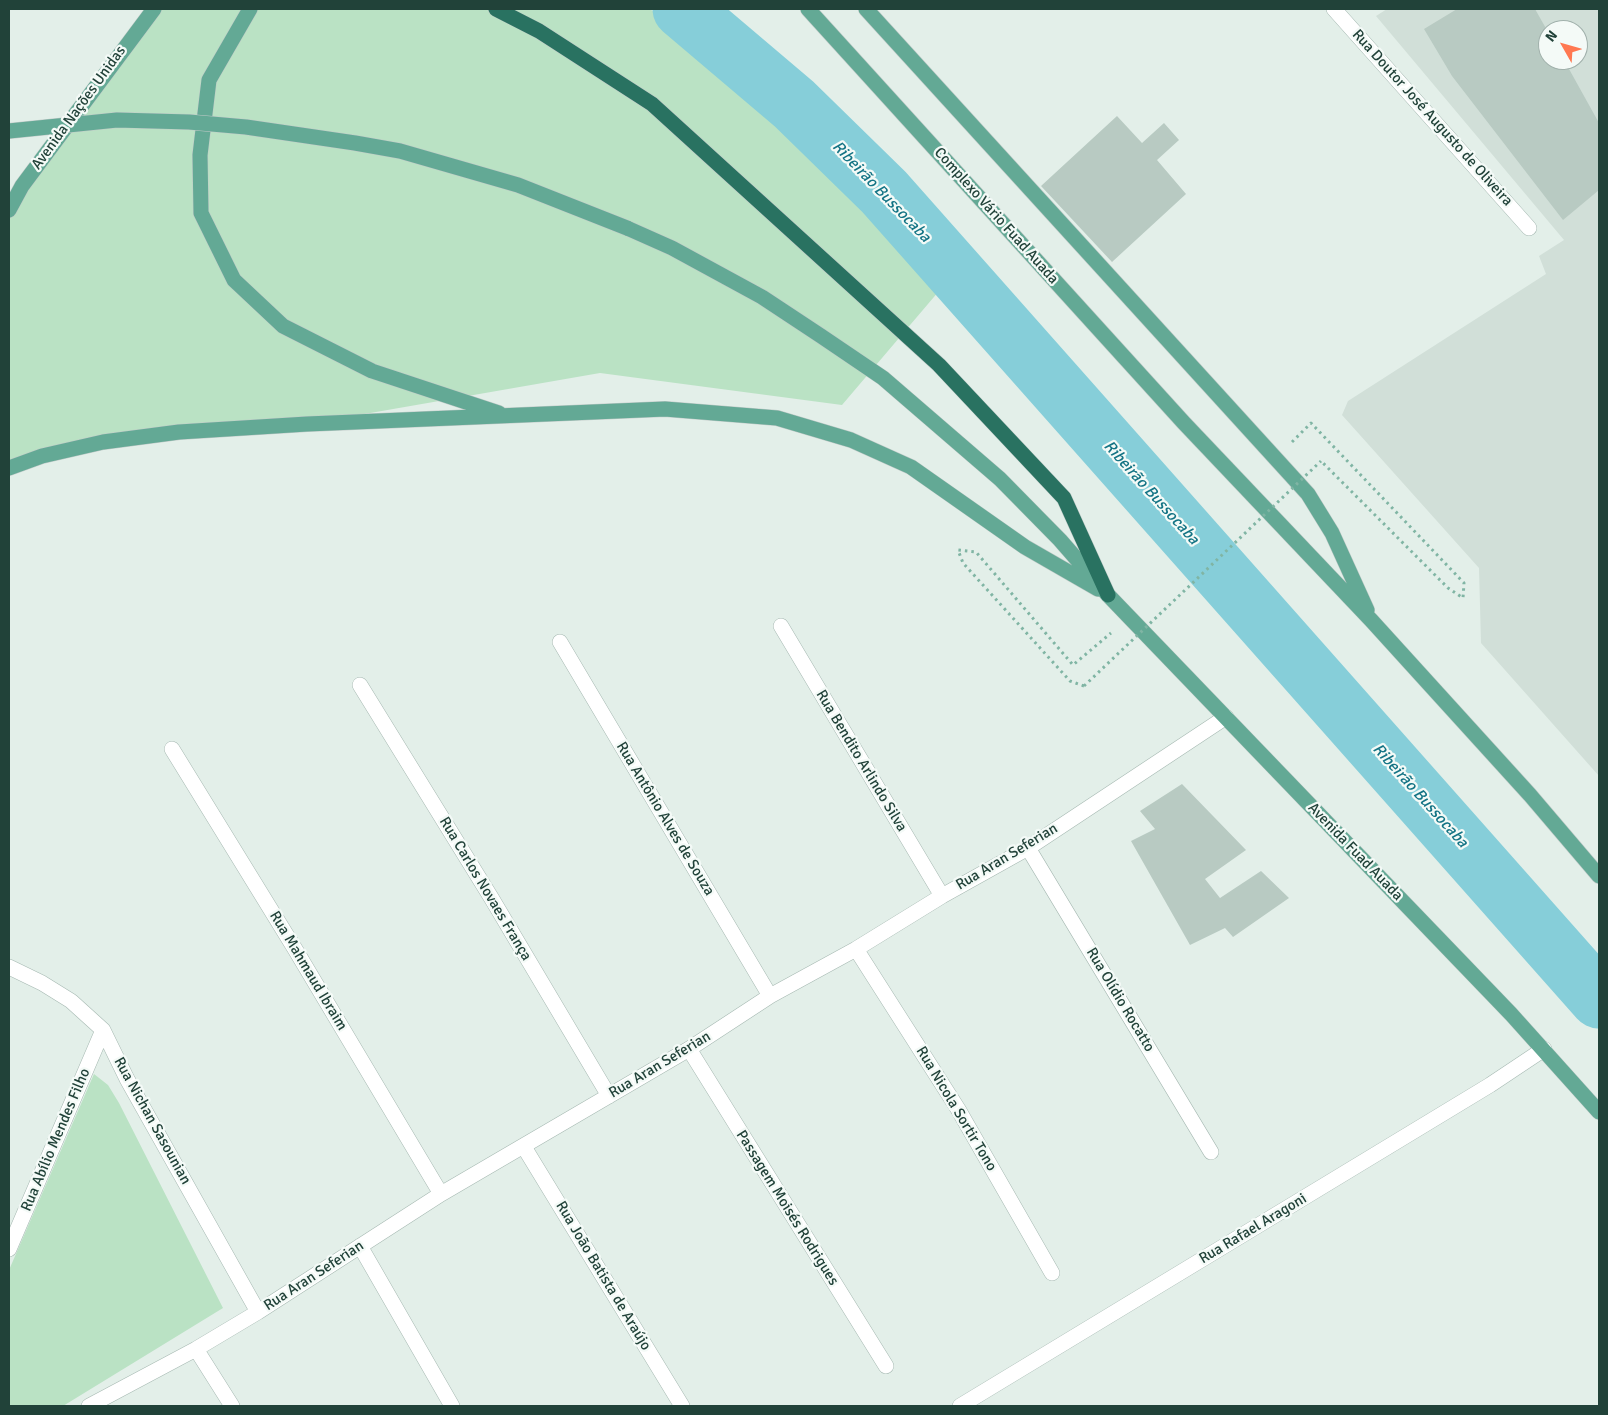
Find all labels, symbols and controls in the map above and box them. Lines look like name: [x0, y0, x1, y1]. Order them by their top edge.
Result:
north arrow: [1538, 20, 1588, 70]
street label: Rua Doutor José Augusto de Oliveira: [1348, 26, 1516, 210]
text: N: [1542, 27, 1561, 45]
street label: Avenida Nações Unidas: [28, 43, 130, 173]
water label: Ribeirão Bussocaba: [828, 137, 934, 247]
street label: Complexo Vário Fuad Auada: [930, 144, 1062, 288]
water label: Ribeirão Bussocaba: [1099, 437, 1203, 549]
street label: Rua Bendito Arlindo Silva: [812, 687, 910, 835]
street label: Rua Antônio Alves de Souza: [612, 739, 718, 899]
water label: Ribeirão Bussocaba: [1368, 740, 1472, 852]
street label: Avenida Fuad Auada: [1304, 799, 1406, 905]
street label: Rua Carlos Novaes França: [435, 814, 535, 964]
street label: Rua Aran Seferian: [953, 820, 1061, 894]
street label: Rua Mahmaud Ibraim: [265, 908, 351, 1034]
street label: Rua Olídio Rocatto: [1082, 945, 1158, 1055]
street label: Rua Aran Seferian: [606, 1028, 714, 1102]
street label: Rua Nicola Sortir Tono: [912, 1043, 1000, 1175]
street label: Rua Nichan Sasounian: [109, 1054, 195, 1188]
street label: Rua Abílio Mendes Filho: [18, 1066, 94, 1214]
street label: Passagem Moisés Rodrigues: [732, 1127, 842, 1289]
street label: Rua Rafael Aragoni: [1196, 1190, 1310, 1268]
street label: Rua João Batista de Araújo: [551, 1198, 655, 1354]
street label: Rua Aran Seferian: [261, 1237, 367, 1315]

